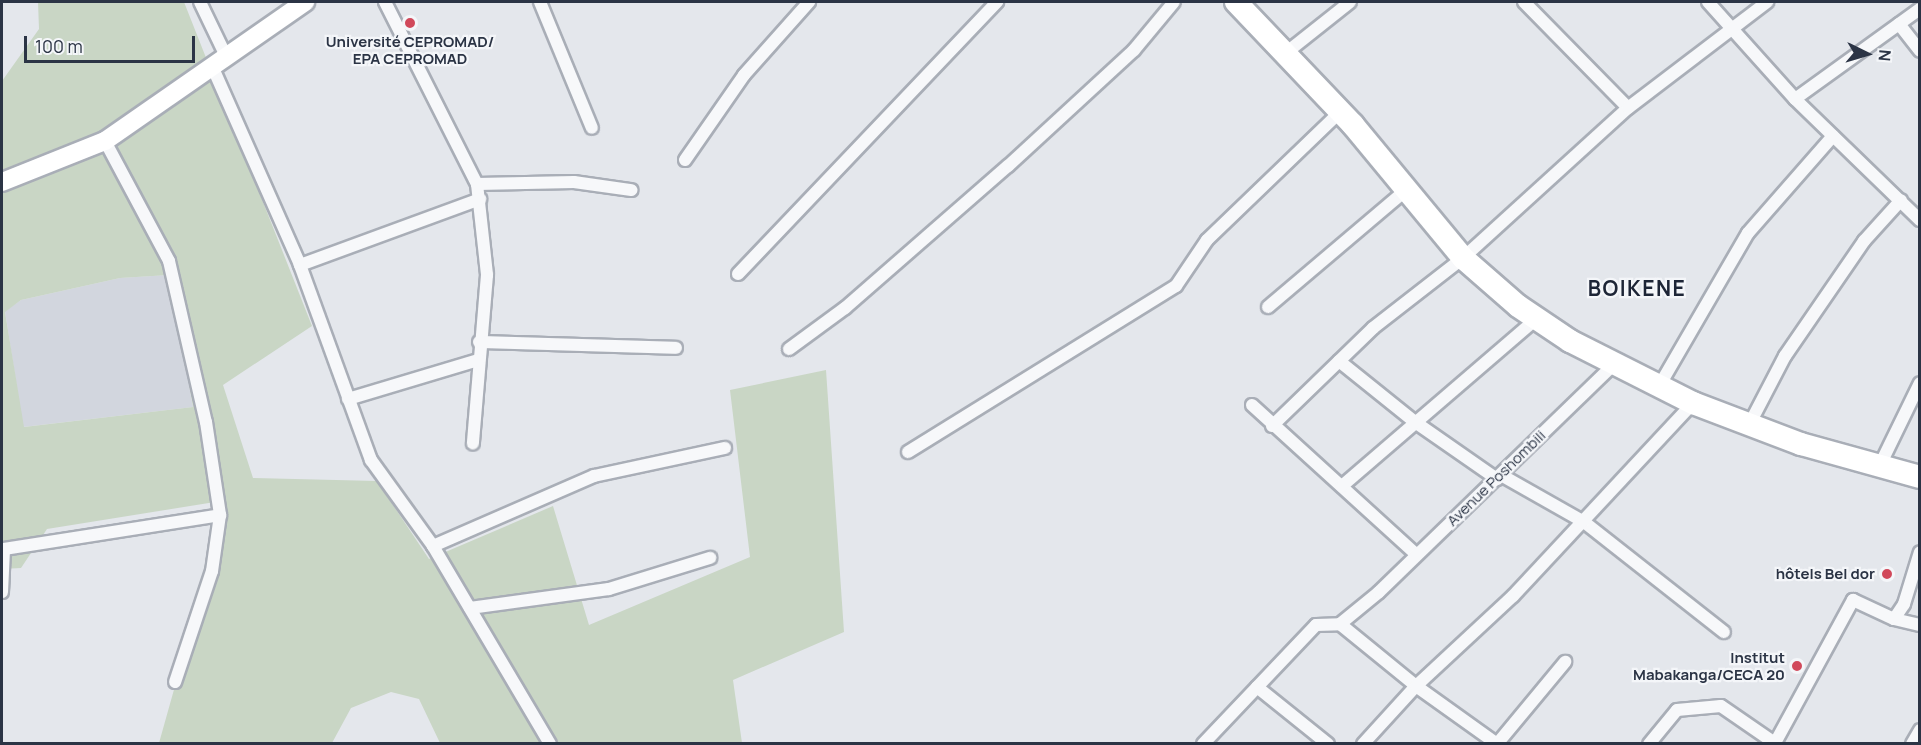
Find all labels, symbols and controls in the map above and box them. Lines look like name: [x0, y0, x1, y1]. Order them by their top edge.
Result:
marker: Université CEPROMAD/ EPA CEPROMAD: [403, 16, 417, 30]
scale bar: [27, 24, 198, 62]
north arrow: [1837, 24, 1897, 84]
place label: Université CEPROMAD/ EPA CEPROMAD: [326, 32, 494, 67]
text: 100 m: [35, 34, 83, 58]
text: N: [1873, 49, 1896, 62]
district label: BOIKENE: [1588, 275, 1686, 301]
street label: Avenue Poshombili: [1443, 426, 1549, 530]
place label: hôtels Bel dor: [1776, 565, 1875, 583]
marker: hôtels Bel dor: [1880, 567, 1894, 581]
place label: Institut Mabakanga/CECA 20: [1633, 648, 1785, 683]
marker: Institut Mabakanga/CECA 20: [1790, 659, 1804, 673]

